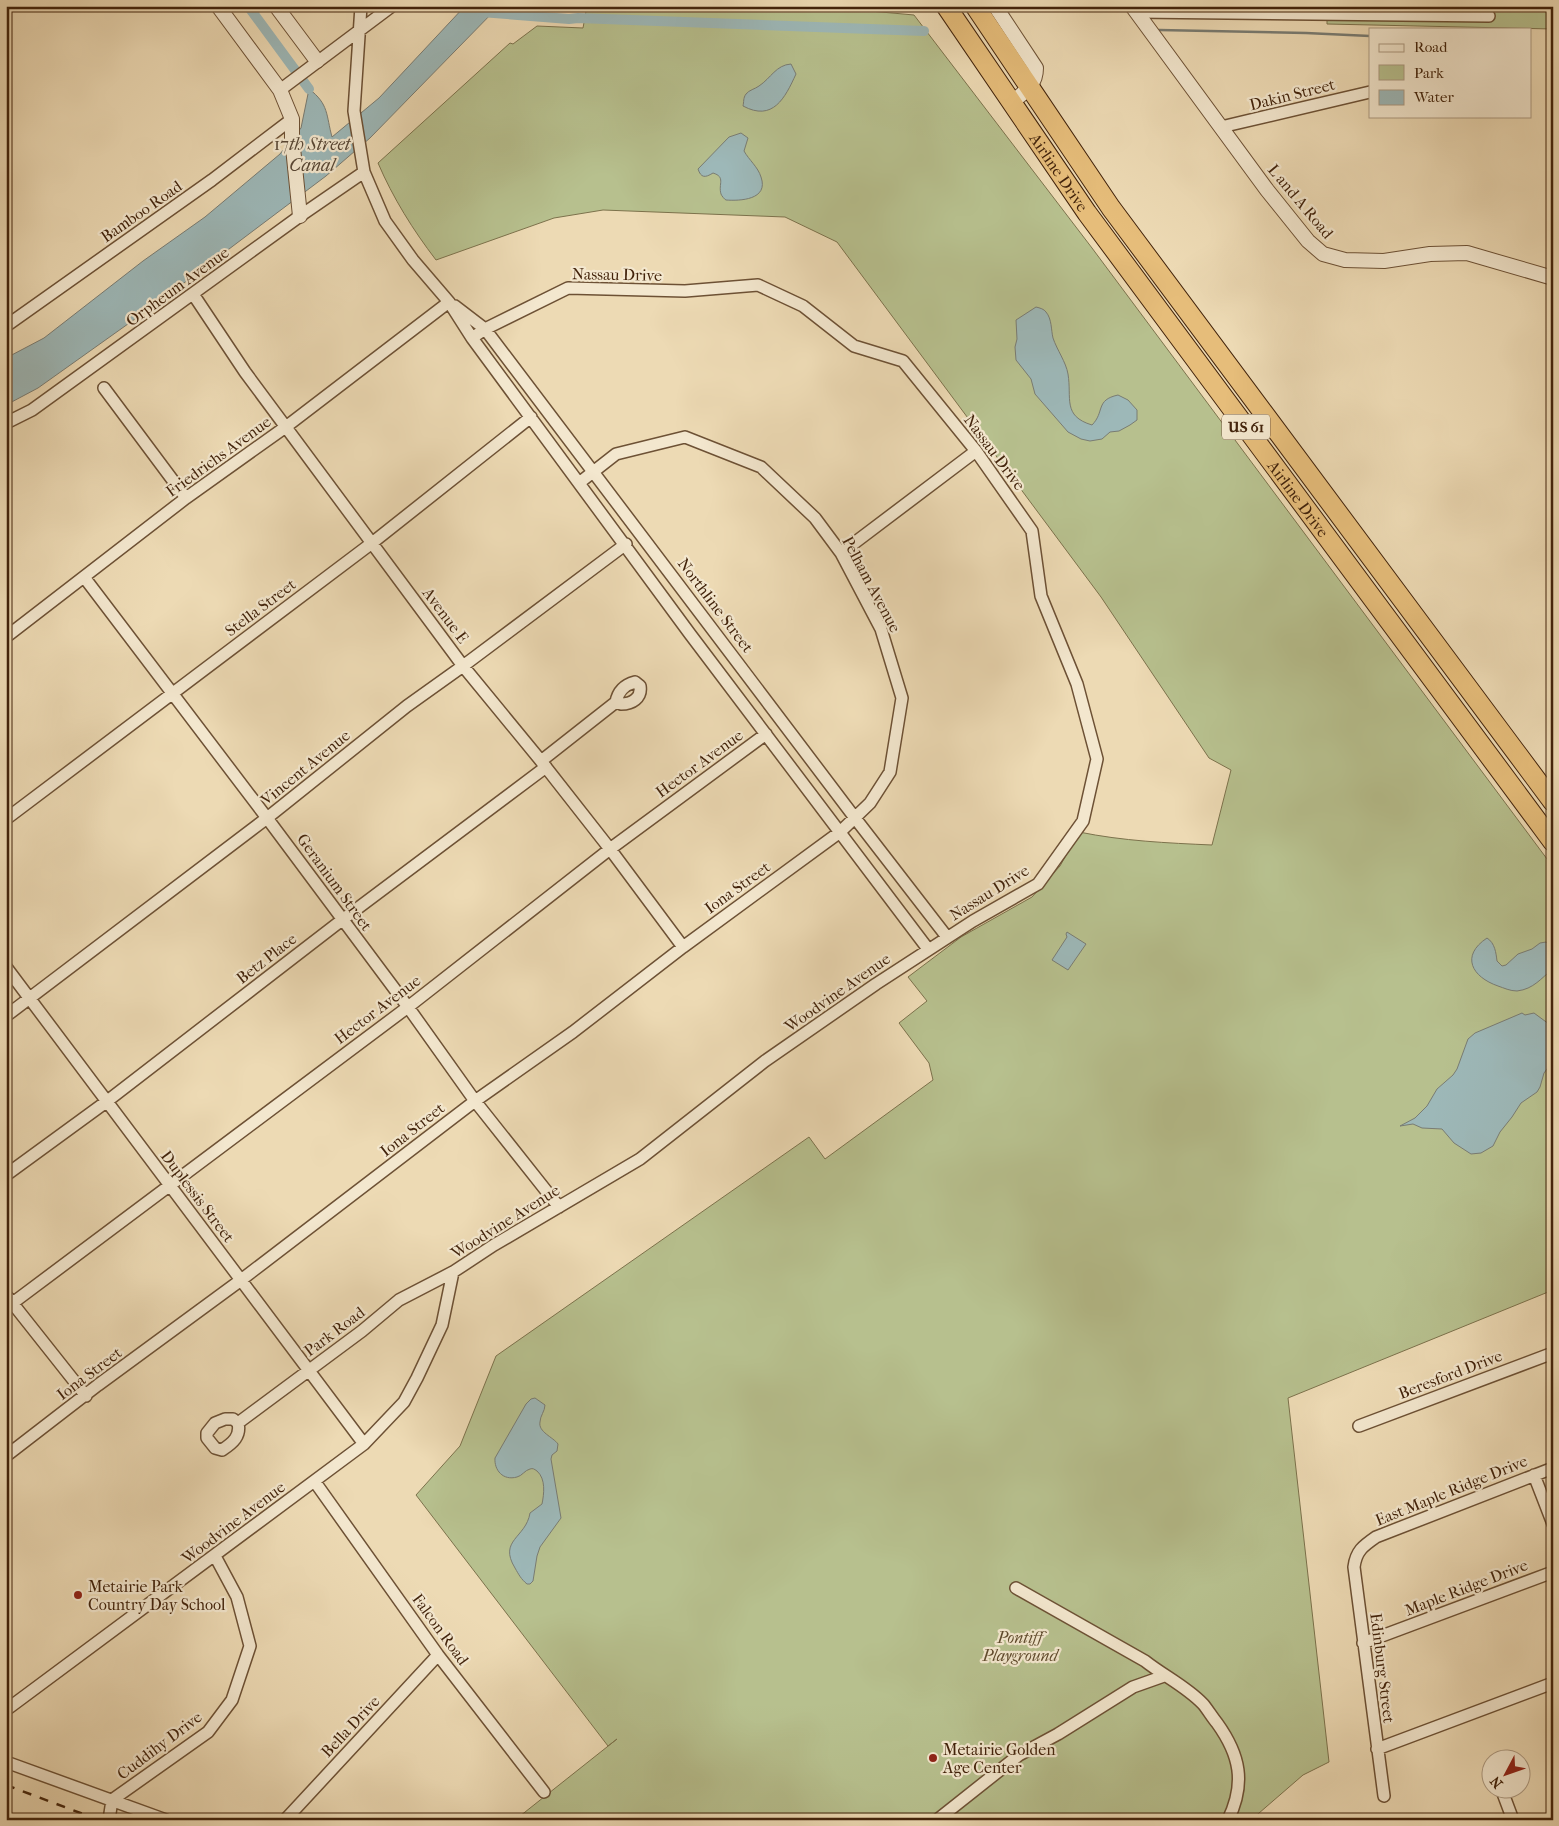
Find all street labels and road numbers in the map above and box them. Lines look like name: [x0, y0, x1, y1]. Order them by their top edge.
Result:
street label: Dakin Street: [1247, 75, 1337, 114]
street label: Airline Drive: [1025, 129, 1092, 215]
street label: L and A Road: [1264, 160, 1337, 243]
street label: Bamboo Road: [97, 176, 186, 246]
street label: Orpheum Avenue: [122, 243, 233, 330]
street label: Nassau Drive: [572, 264, 662, 285]
street label: Nassau Drive: [960, 411, 1029, 494]
street label: Friedrichs Avenue: [162, 412, 275, 501]
road number: US 61: [1222, 414, 1270, 440]
street label: Airline Drive: [1263, 456, 1333, 541]
street label: Pelham Avenue: [838, 533, 905, 636]
street label: Northline Street: [674, 554, 757, 657]
street label: Stella Street: [221, 574, 300, 640]
street label: Avenue E: [418, 583, 473, 647]
street label: Hector Avenue: [652, 725, 747, 801]
street label: Vincent Avenue: [256, 726, 354, 810]
street label: Geranium Street: [293, 830, 376, 935]
street label: Iona Street: [701, 857, 774, 918]
street label: Nassau Drive: [946, 861, 1032, 924]
street label: Betz Place: [232, 929, 300, 988]
street label: Woodvine Avenue: [780, 949, 894, 1036]
street label: Hector Avenue: [330, 971, 424, 1048]
street label: Iona Street: [376, 1098, 448, 1160]
street label: Duplessis Street: [157, 1147, 238, 1246]
street label: Woodvine Avenue: [447, 1180, 563, 1263]
street label: Park Road: [300, 1302, 369, 1360]
street label: Iona Street: [53, 1343, 126, 1404]
street label: Beresford Drive: [1396, 1346, 1505, 1403]
street label: East Maple Ridge Drive: [1372, 1451, 1530, 1530]
street label: Woodvine Avenue: [177, 1477, 289, 1568]
street label: Maple Ridge Drive: [1402, 1555, 1530, 1620]
street label: Falcon Road: [408, 1590, 473, 1669]
street label: Edinburg Street: [1366, 1612, 1399, 1724]
street label: Bella Drive: [317, 1692, 384, 1761]
street label: Cuddihy Drive: [113, 1707, 206, 1783]

